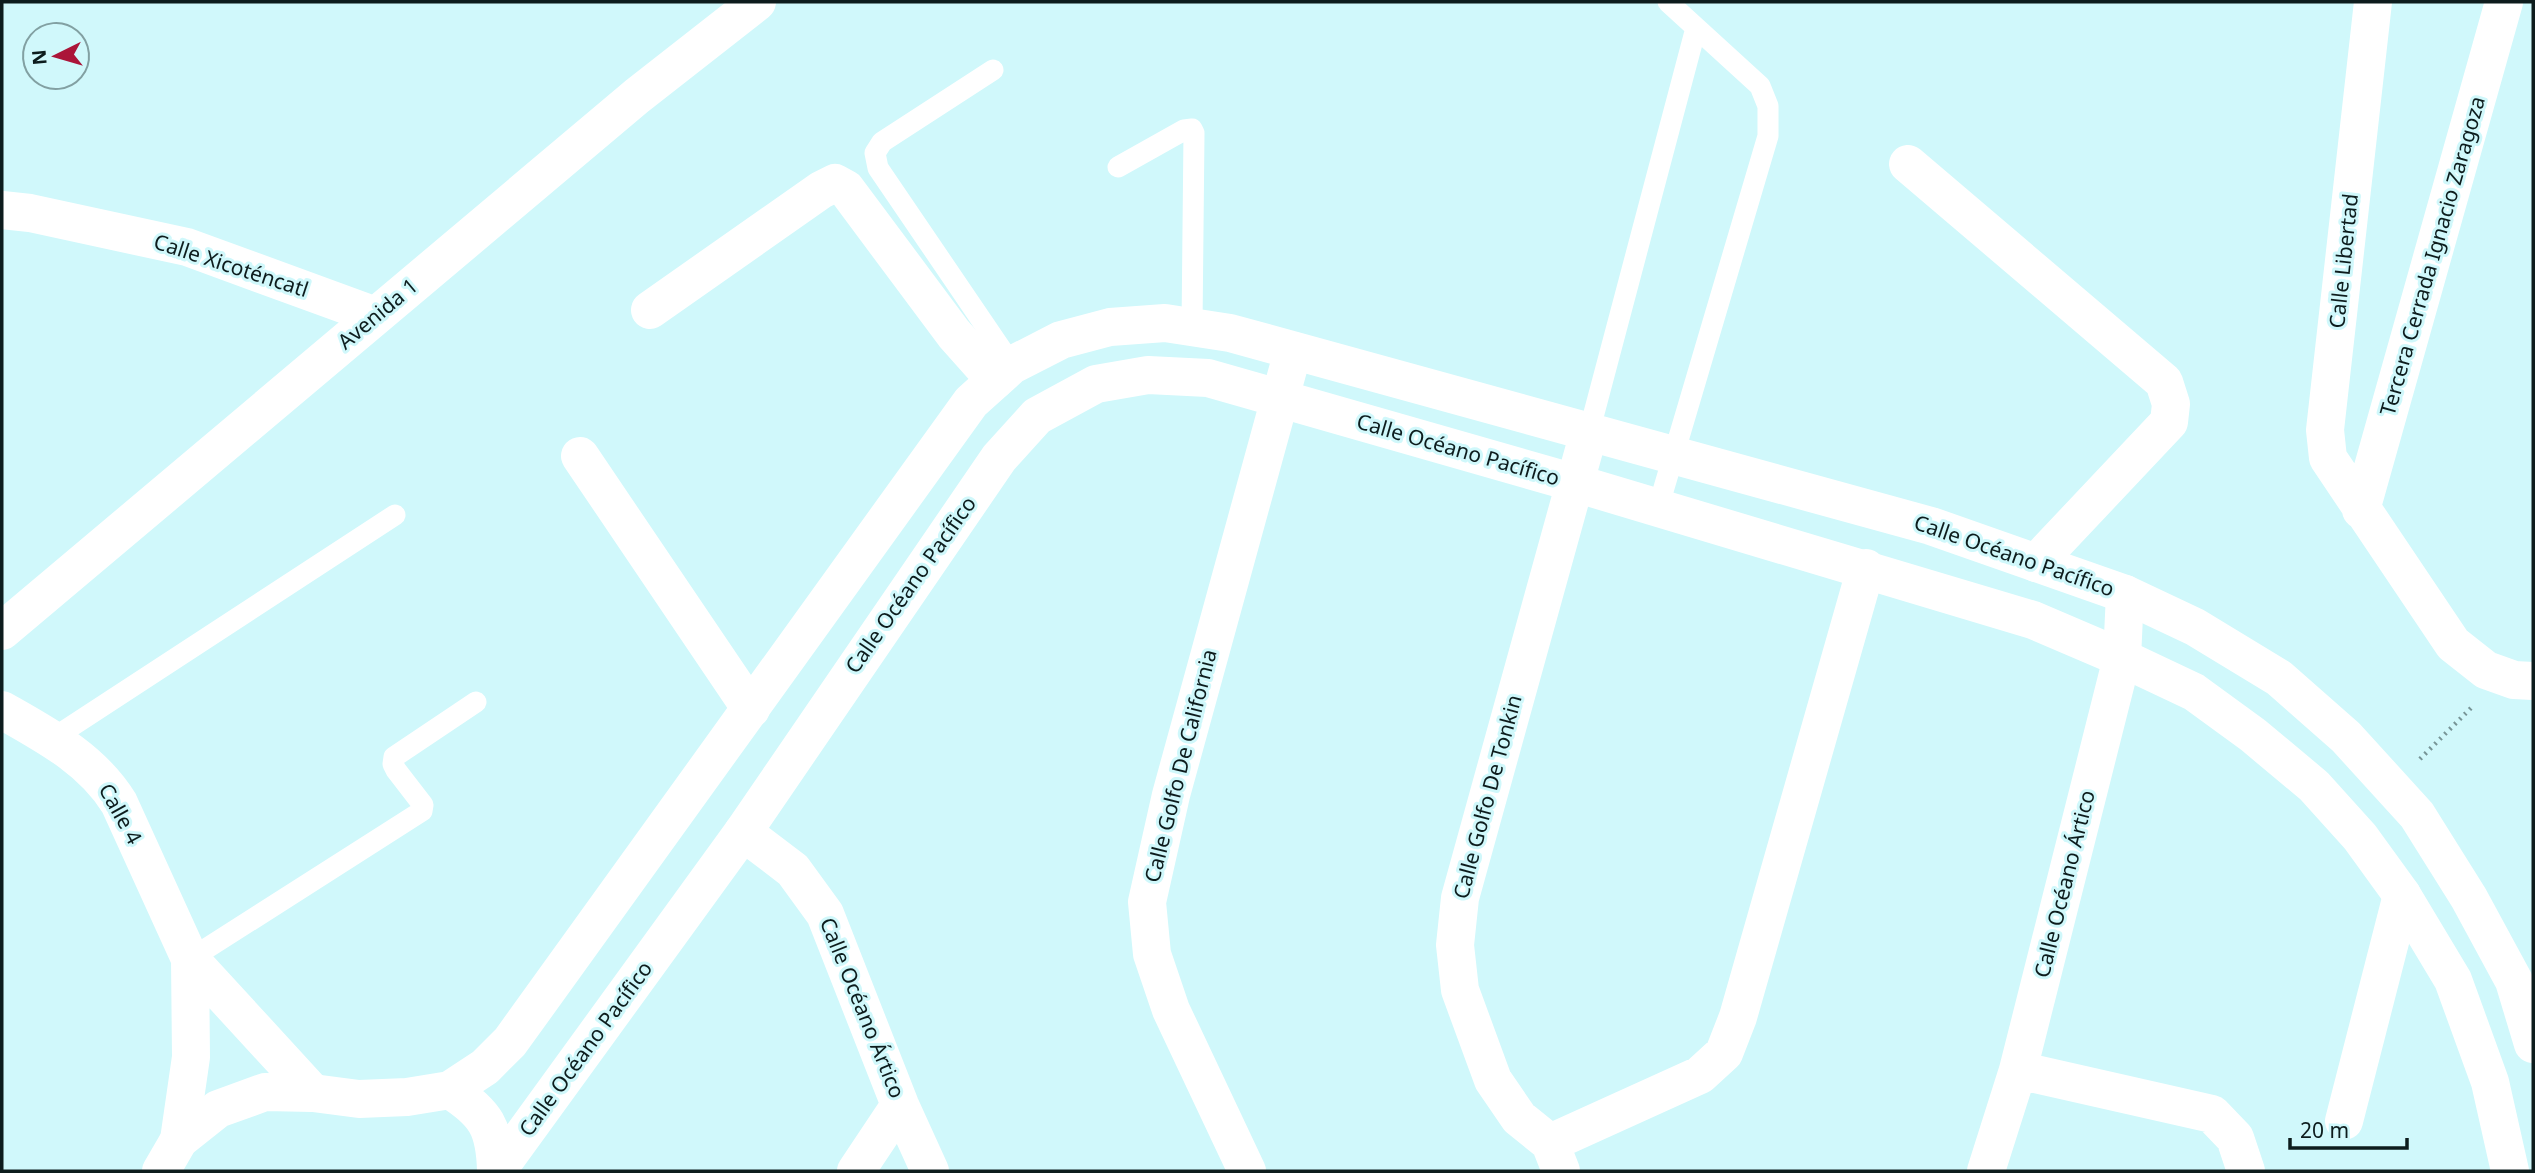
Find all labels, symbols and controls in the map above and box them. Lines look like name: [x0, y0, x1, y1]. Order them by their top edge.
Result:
north arrow: [21, 21, 91, 91]
text: N: [25, 49, 53, 66]
street label: Tercera Cerrada Ignacio Zaragoza: [2373, 93, 2491, 419]
street label: Calle Libertad: [2322, 192, 2364, 330]
street label: Calle Xicoténcatl: [150, 227, 312, 303]
street label: Avenida 1: [331, 271, 423, 355]
street label: Calle Océano Pacífico: [1354, 407, 1563, 491]
street label: Calle Océano Pacífico: [839, 490, 982, 678]
street label: Calle Océano Pacífico: [1911, 508, 2118, 602]
street label: Calle Golfo De California: [1137, 646, 1223, 885]
street label: Calle Golfo De Tonkin: [1446, 692, 1528, 902]
street label: Calle 4: [93, 778, 149, 849]
street label: Calle Océano Ártico: [2027, 787, 2101, 980]
street label: Calle Océano Ártico: [814, 913, 912, 1102]
street label: Calle Océano Pacífico: [512, 955, 658, 1142]
scale bar: [2290, 1106, 2407, 1150]
text: 20 m: [2300, 1116, 2349, 1144]

